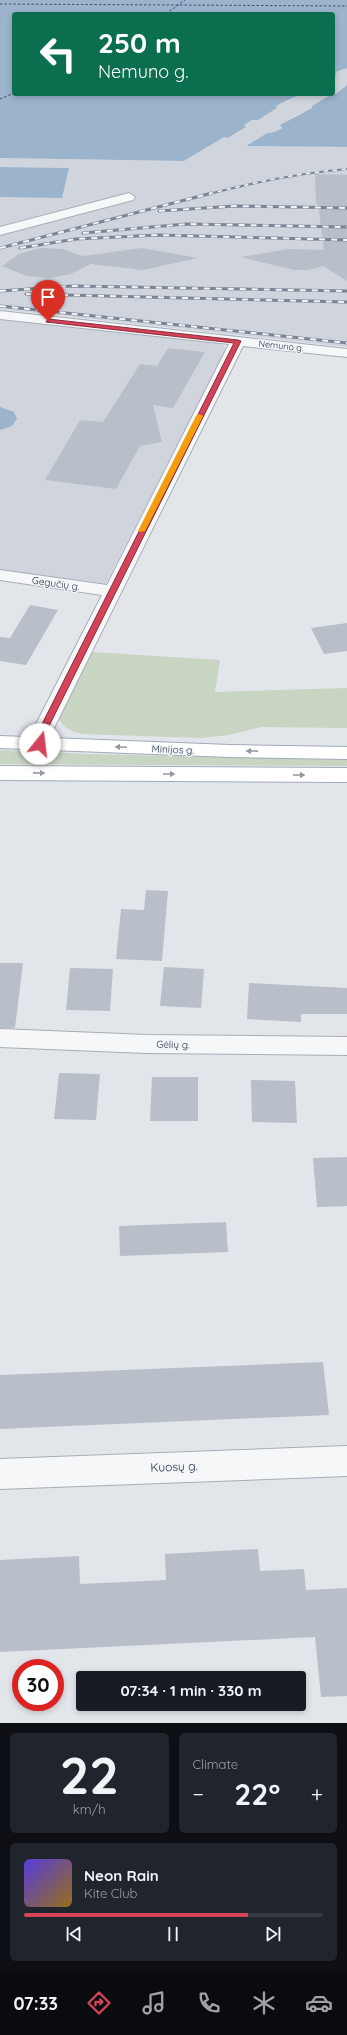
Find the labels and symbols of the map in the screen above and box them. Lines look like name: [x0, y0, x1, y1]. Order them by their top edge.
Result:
pin: [31, 280, 65, 321]
street label: Nemuno g.: [258, 338, 305, 353]
street label: Gegučių g.: [31, 574, 81, 593]
position arrow: [19, 723, 61, 765]
street label: Minijos g.: [151, 742, 195, 757]
one-way arrow: [114, 744, 127, 750]
one-way arrow: [246, 748, 258, 755]
one-way arrow: [33, 770, 46, 776]
one-way arrow: [163, 771, 176, 777]
one-way arrow: [293, 772, 306, 778]
street label: Gėlių g.: [156, 1038, 190, 1051]
street label: Kuosų g.: [150, 1458, 198, 1475]
speed limit sign: 30: [12, 1659, 64, 1711]

